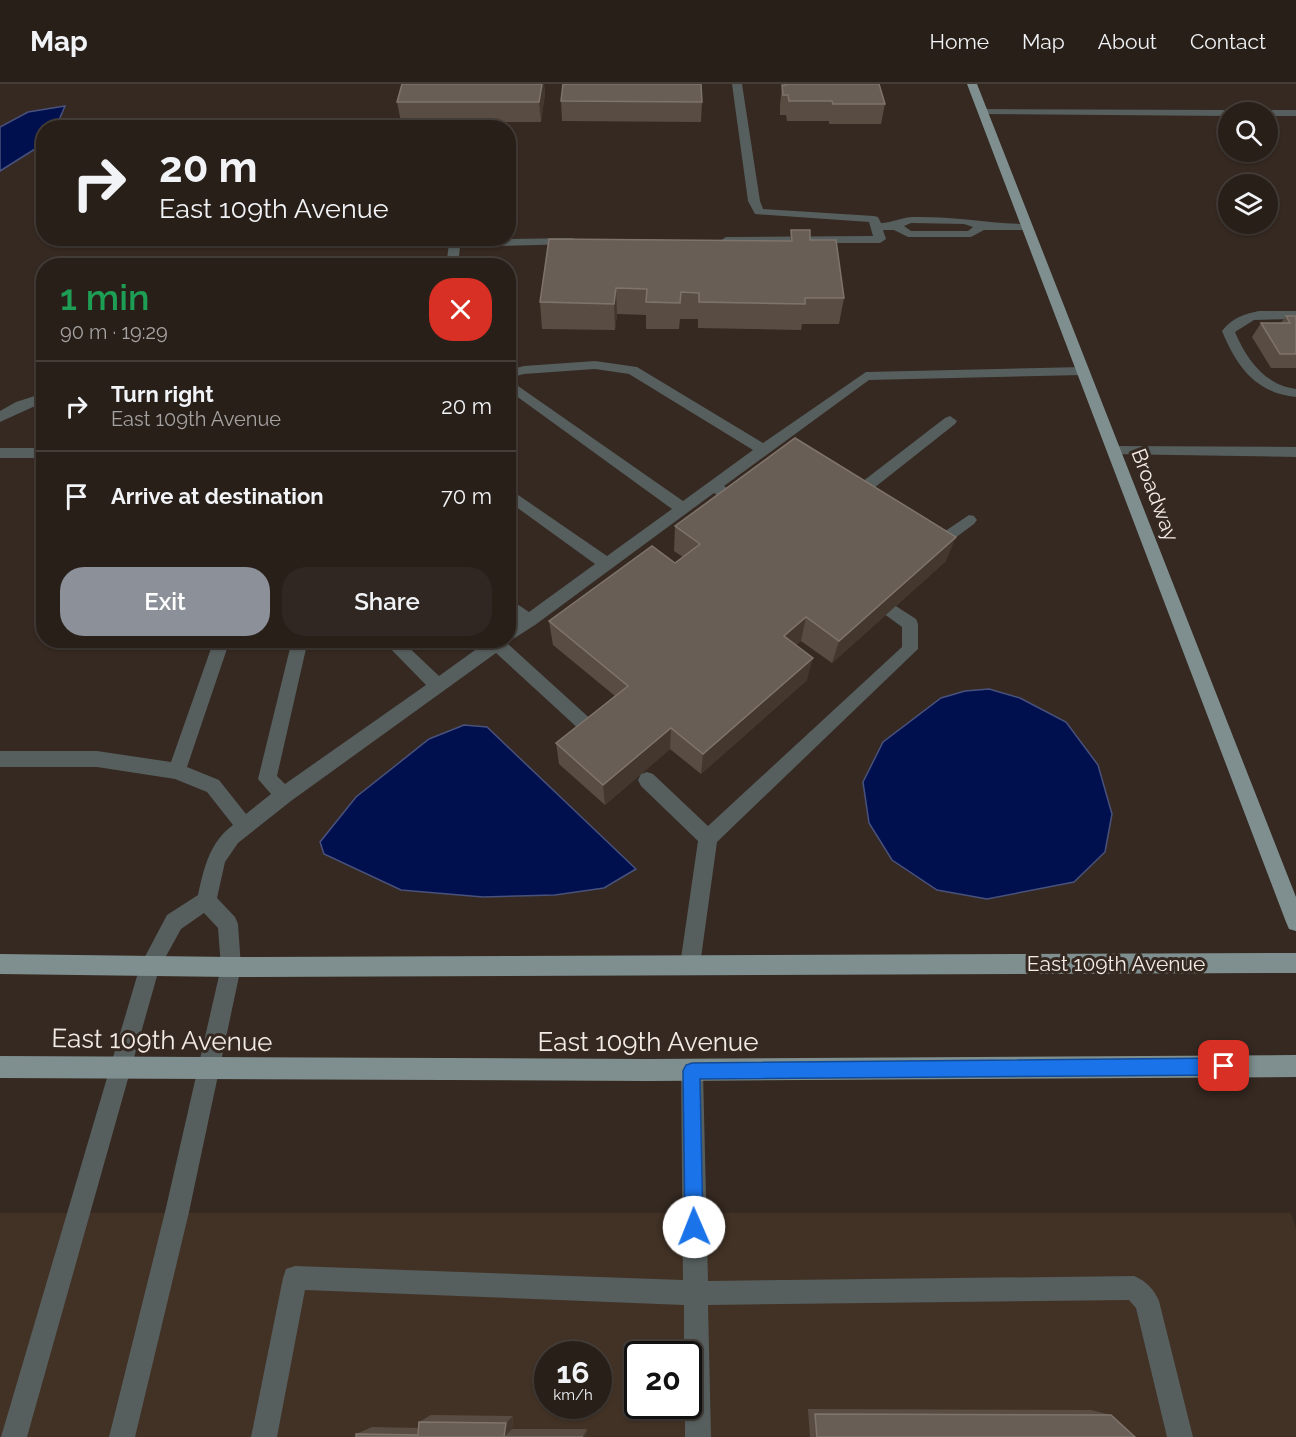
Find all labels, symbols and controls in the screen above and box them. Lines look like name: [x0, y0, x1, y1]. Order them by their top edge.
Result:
text: Map: [30, 25, 88, 58]
text: Home: [930, 29, 989, 54]
text: Map: [1022, 29, 1065, 54]
text: About: [1098, 29, 1157, 54]
text: Contact: [1190, 29, 1266, 54]
map controls: [1218, 102, 1278, 234]
button: search: [1218, 102, 1278, 162]
text: 20 m: [159, 143, 258, 192]
icon: right: [60, 144, 138, 222]
button: layers: [1218, 174, 1278, 234]
text: East 109th Avenue: [159, 193, 389, 224]
text: 1 min: [60, 276, 149, 318]
button: close: [429, 278, 492, 341]
text: 90 m · 19:29: [60, 320, 168, 344]
text: Turn right: [111, 381, 214, 407]
icon: right: [60, 390, 93, 423]
text: 20 m: [441, 393, 492, 419]
text: East 109th Avenue: [111, 407, 281, 431]
street label: Broadway: [1126, 445, 1185, 545]
icon: arrive: [60, 480, 93, 513]
text: Arrive at destination: [111, 483, 324, 509]
text: 70 m: [441, 483, 492, 509]
button: Exit: [60, 567, 270, 636]
button: Share: [282, 567, 492, 636]
street label: East 109th Avenue: [1027, 951, 1205, 976]
street label: East 109th Avenue: [51, 1023, 273, 1057]
street label: East 109th Avenue: [537, 1027, 759, 1057]
pin: [1198, 1040, 1249, 1091]
icon: arrive: [1207, 1049, 1240, 1082]
position arrow: [662, 1195, 726, 1259]
speed limit sign: 20: [624, 1341, 702, 1419]
text: 16: [556, 1355, 590, 1390]
text: km/h: [553, 1386, 593, 1404]

